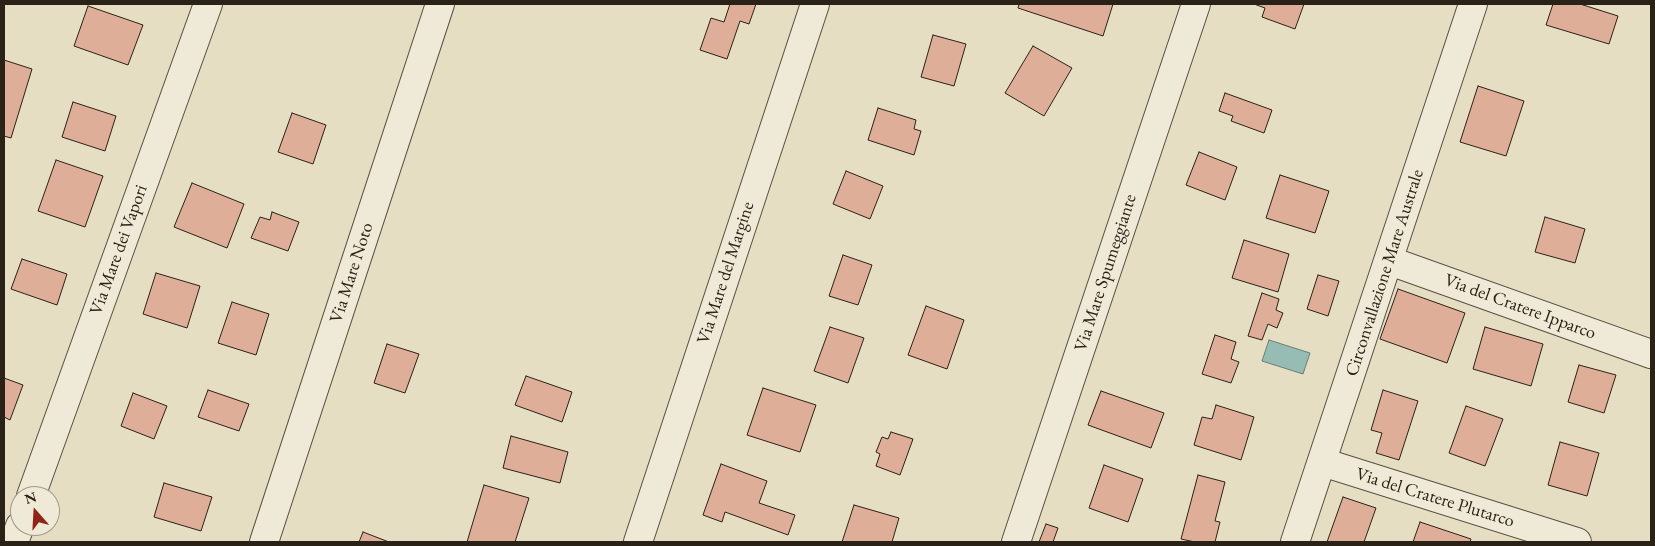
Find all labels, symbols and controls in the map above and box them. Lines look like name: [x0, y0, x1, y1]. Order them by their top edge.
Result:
street label: Circonvallazione Mare Australe: [1341, 167, 1429, 379]
street label: Via Mare dei Vapori: [85, 182, 153, 318]
street label: Via Mare Spumeggiante: [1070, 192, 1142, 354]
street label: Via Mare del Margine: [693, 199, 759, 347]
street label: Via Mare Noto: [326, 220, 378, 326]
street label: Via del Cratere Ipparco: [1441, 270, 1599, 344]
street label: Via del Cratere Plutarco: [1353, 464, 1517, 532]
north arrow: [10, 486, 60, 536]
text: N: [22, 487, 39, 508]

